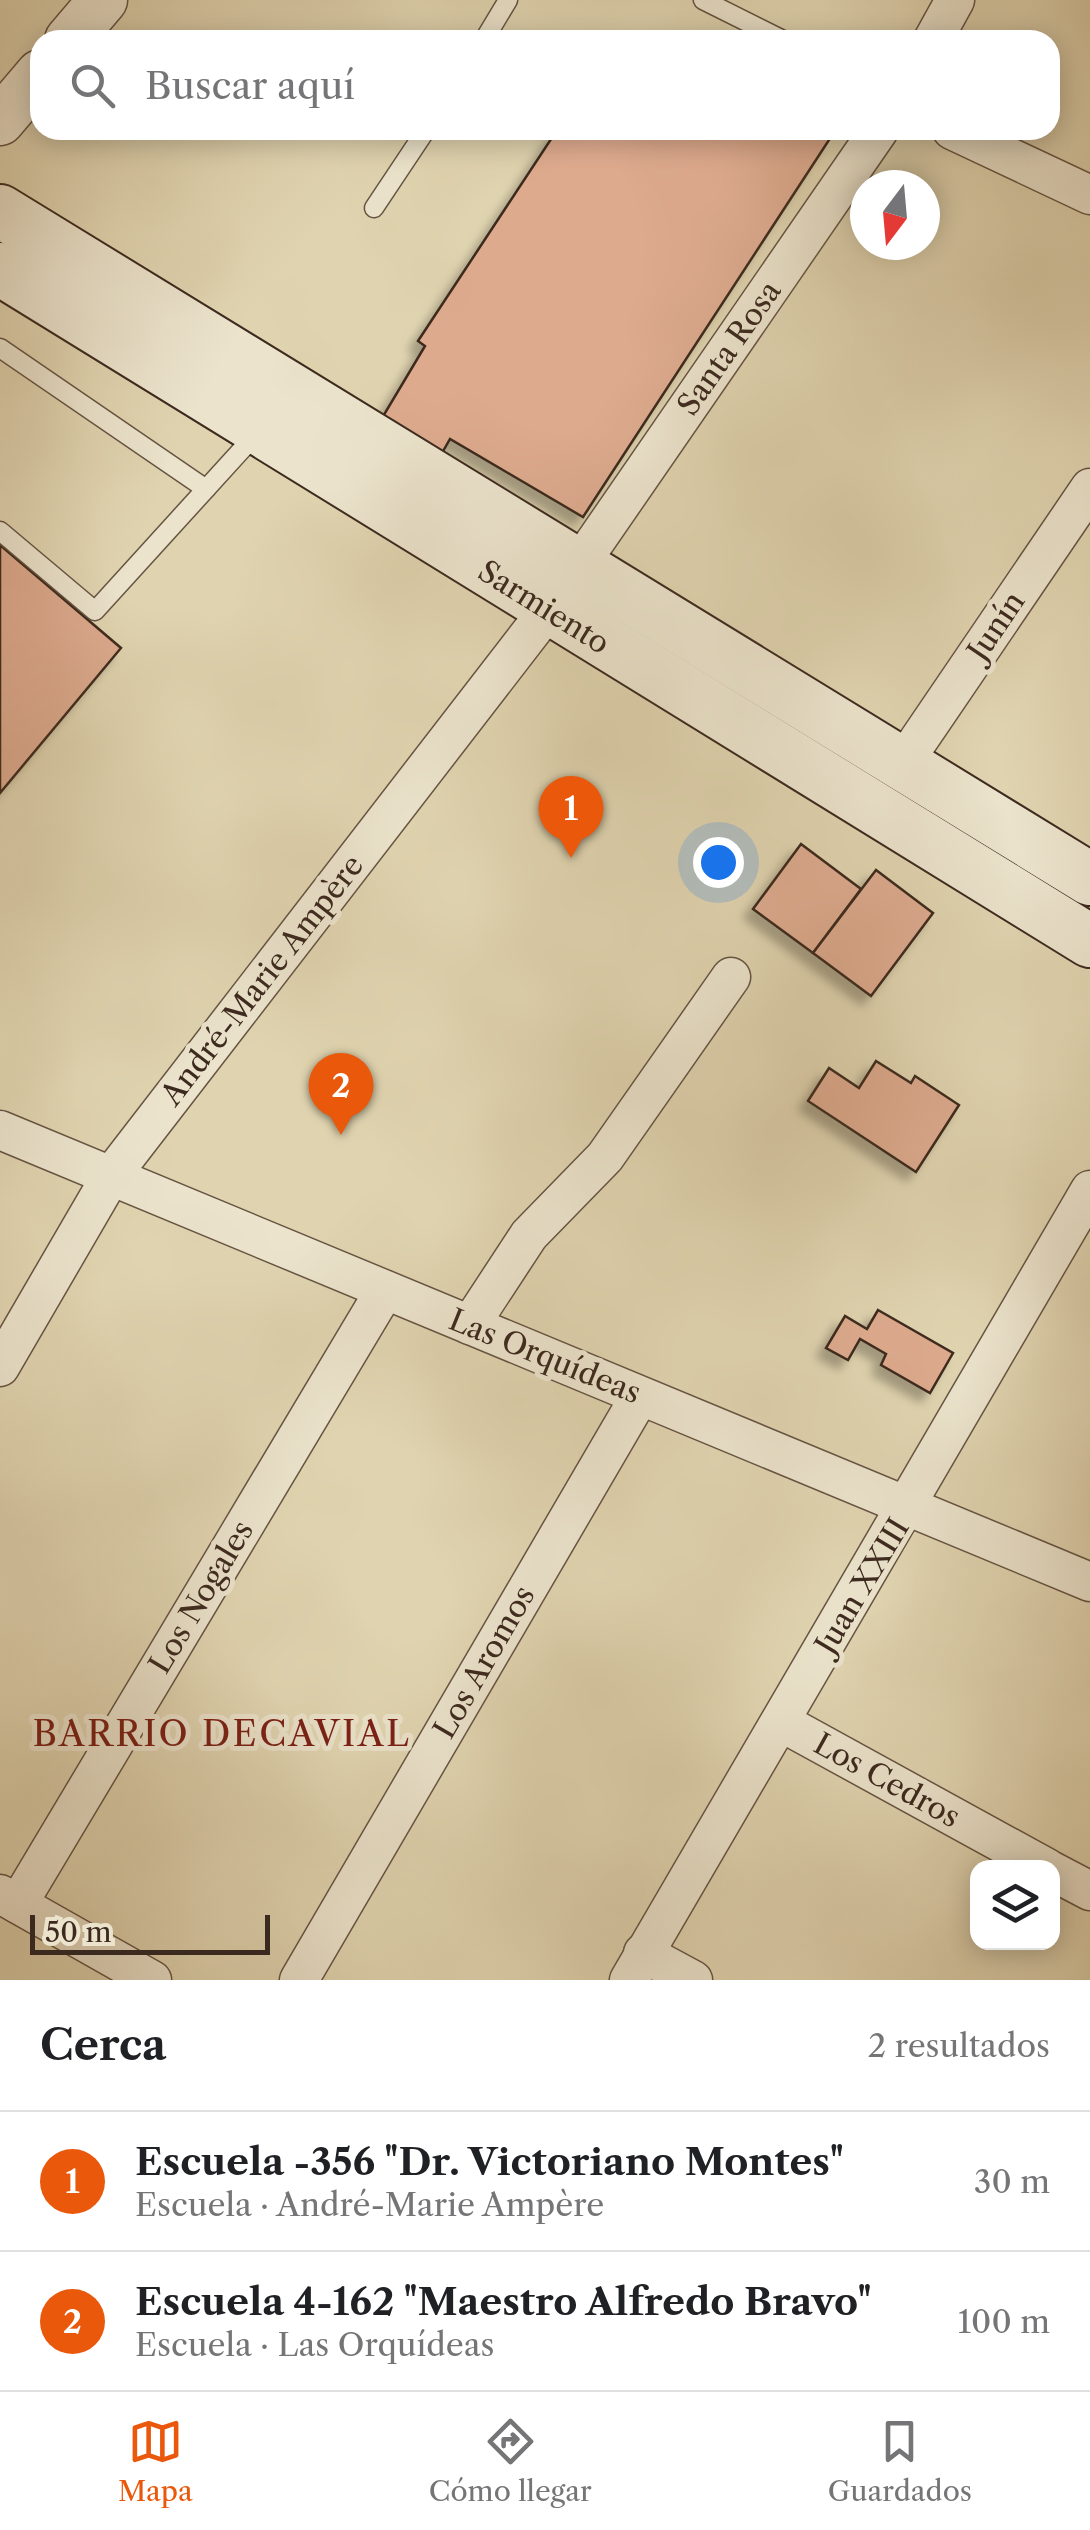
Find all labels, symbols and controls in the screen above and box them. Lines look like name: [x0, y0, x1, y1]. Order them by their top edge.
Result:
search box: [30, 30, 1060, 140]
icon: search: [65, 58, 120, 113]
text: Buscar aquí: [145, 62, 355, 109]
north arrow: [850, 170, 940, 260]
street label: Santa Rosa: [669, 274, 789, 422]
street label: Sarmiento: [471, 552, 617, 662]
street label: Junín: [957, 584, 1033, 671]
pin: 1: [538, 776, 604, 858]
your location: [693, 837, 744, 888]
street label: André-Marie Ampère: [152, 847, 371, 1113]
pin: 2: [308, 1052, 374, 1135]
street label: Las Orquídeas: [444, 1301, 646, 1411]
street label: Juan XXIII: [805, 1511, 917, 1664]
street label: Los Nogales: [141, 1514, 261, 1680]
street label: Los Aromos: [425, 1579, 543, 1745]
district label: BARRIO DECAVIAL: [32, 1712, 412, 1755]
street label: Los Cedros: [808, 1725, 966, 1835]
map controls: [970, 1860, 1060, 1950]
button: layers: [970, 1860, 1060, 1950]
scale bar: [30, 1910, 270, 1954]
text: 50 m: [45, 1915, 112, 1949]
text: Cerca: [40, 2019, 166, 2071]
text: 2 resultados: [868, 2026, 1050, 2065]
text: Escuela -356 "Dr. Victoriano Montes": [135, 2138, 844, 2185]
text: 1: [65, 2162, 80, 2201]
text: 30 m: [974, 2162, 1050, 2201]
text: Escuela · André-Marie Ampère: [135, 2185, 604, 2224]
text: Escuela 4-162 "Maestro Alfredo Bravo": [135, 2278, 872, 2325]
text: 2: [63, 2302, 82, 2341]
text: 100 m: [958, 2302, 1050, 2341]
text: Escuela · Las Orquídeas: [135, 2325, 494, 2364]
tab: Mapa: [118, 2414, 193, 2508]
tab: Cómo llegar: [429, 2414, 592, 2508]
tab: Guardados: [828, 2414, 972, 2508]

